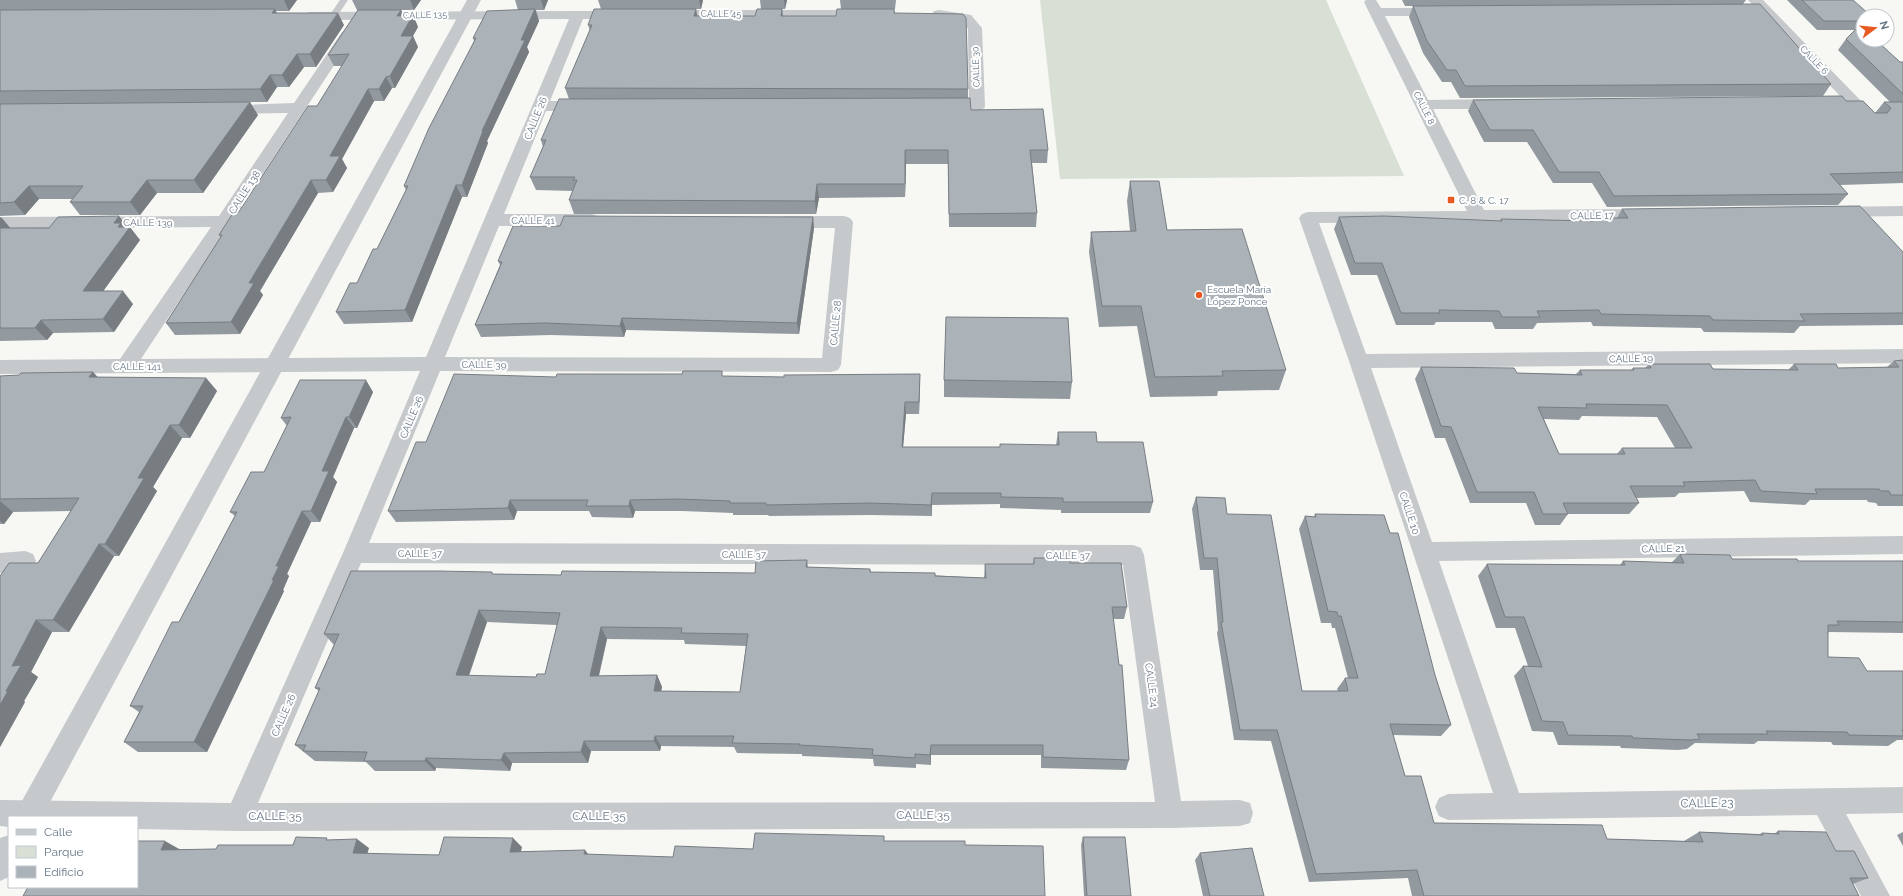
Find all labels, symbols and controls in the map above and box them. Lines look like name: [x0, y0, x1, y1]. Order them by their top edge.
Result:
north arrow: [1855, 8, 1895, 48]
street label: CALLE 45: [701, 9, 741, 19]
street label: CALLE 135: [403, 10, 447, 20]
text: N: [1877, 20, 1892, 31]
street label: CALLE 6: [1798, 44, 1830, 77]
street label: CALLE 30: [970, 46, 982, 88]
street label: CALLE 8: [1411, 90, 1437, 126]
street label: CALLE 26: [522, 95, 549, 141]
street label: CALLE 138: [226, 169, 263, 216]
marker: C. 8 & C. 17: [1446, 195, 1456, 205]
place label: C. 8 & C. 17: [1459, 195, 1510, 206]
street label: CALLE 17: [1570, 210, 1614, 221]
street label: CALLE 41: [511, 215, 555, 226]
street label: CALLE 139: [123, 217, 173, 228]
place label: Escuela María López Ponce: [1207, 284, 1271, 307]
marker: Escuela María López Ponce: [1194, 290, 1204, 300]
street label: CALLE 28: [828, 300, 843, 346]
street label: CALLE 19: [1609, 353, 1653, 364]
street label: CALLE 39: [461, 359, 507, 370]
street label: CALLE 141: [113, 361, 162, 372]
street label: CALLE 26: [398, 394, 425, 440]
street label: CALLE 10: [1397, 490, 1422, 536]
street label: CALLE 21: [1641, 543, 1685, 554]
street label: CALLE 37: [398, 548, 443, 559]
street label: CALLE 37: [722, 549, 767, 560]
street label: CALLE 37: [1046, 550, 1091, 561]
street label: CALLE 24: [1143, 662, 1160, 708]
street label: CALLE 26: [269, 692, 298, 738]
street label: CALLE 23: [1680, 796, 1734, 810]
street label: CALLE 35: [896, 808, 950, 822]
street label: CALLE 35: [248, 809, 302, 823]
street label: CALLE 35: [572, 809, 626, 823]
legend: [8, 816, 138, 888]
text: Calle: [44, 825, 72, 839]
text: Parque: [44, 845, 84, 859]
text: Edificio: [44, 865, 84, 879]

